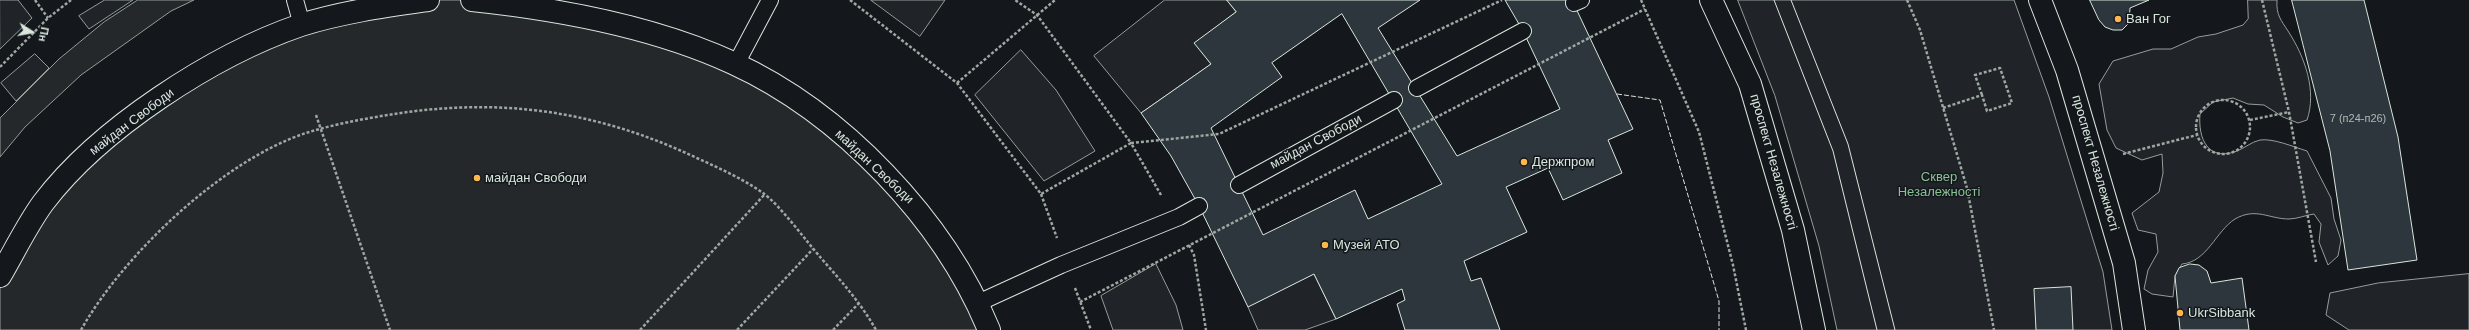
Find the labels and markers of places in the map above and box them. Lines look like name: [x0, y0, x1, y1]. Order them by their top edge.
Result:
place label: Ван Гог: [2126, 11, 2171, 27]
marker: Ван Гог: [2113, 14, 2123, 24]
place label: Держпром: [1532, 154, 1594, 170]
marker: Держпром: [1519, 157, 1529, 167]
place label: майдан Свободи: [485, 170, 587, 186]
marker: майдан Свободи: [472, 173, 482, 183]
place label: Музей АТО: [1333, 237, 1400, 253]
marker: Музей АТО: [1320, 240, 1330, 250]
place label: UkrSibbank: [2188, 305, 2255, 321]
marker: UkrSibbank: [2175, 308, 2185, 318]

